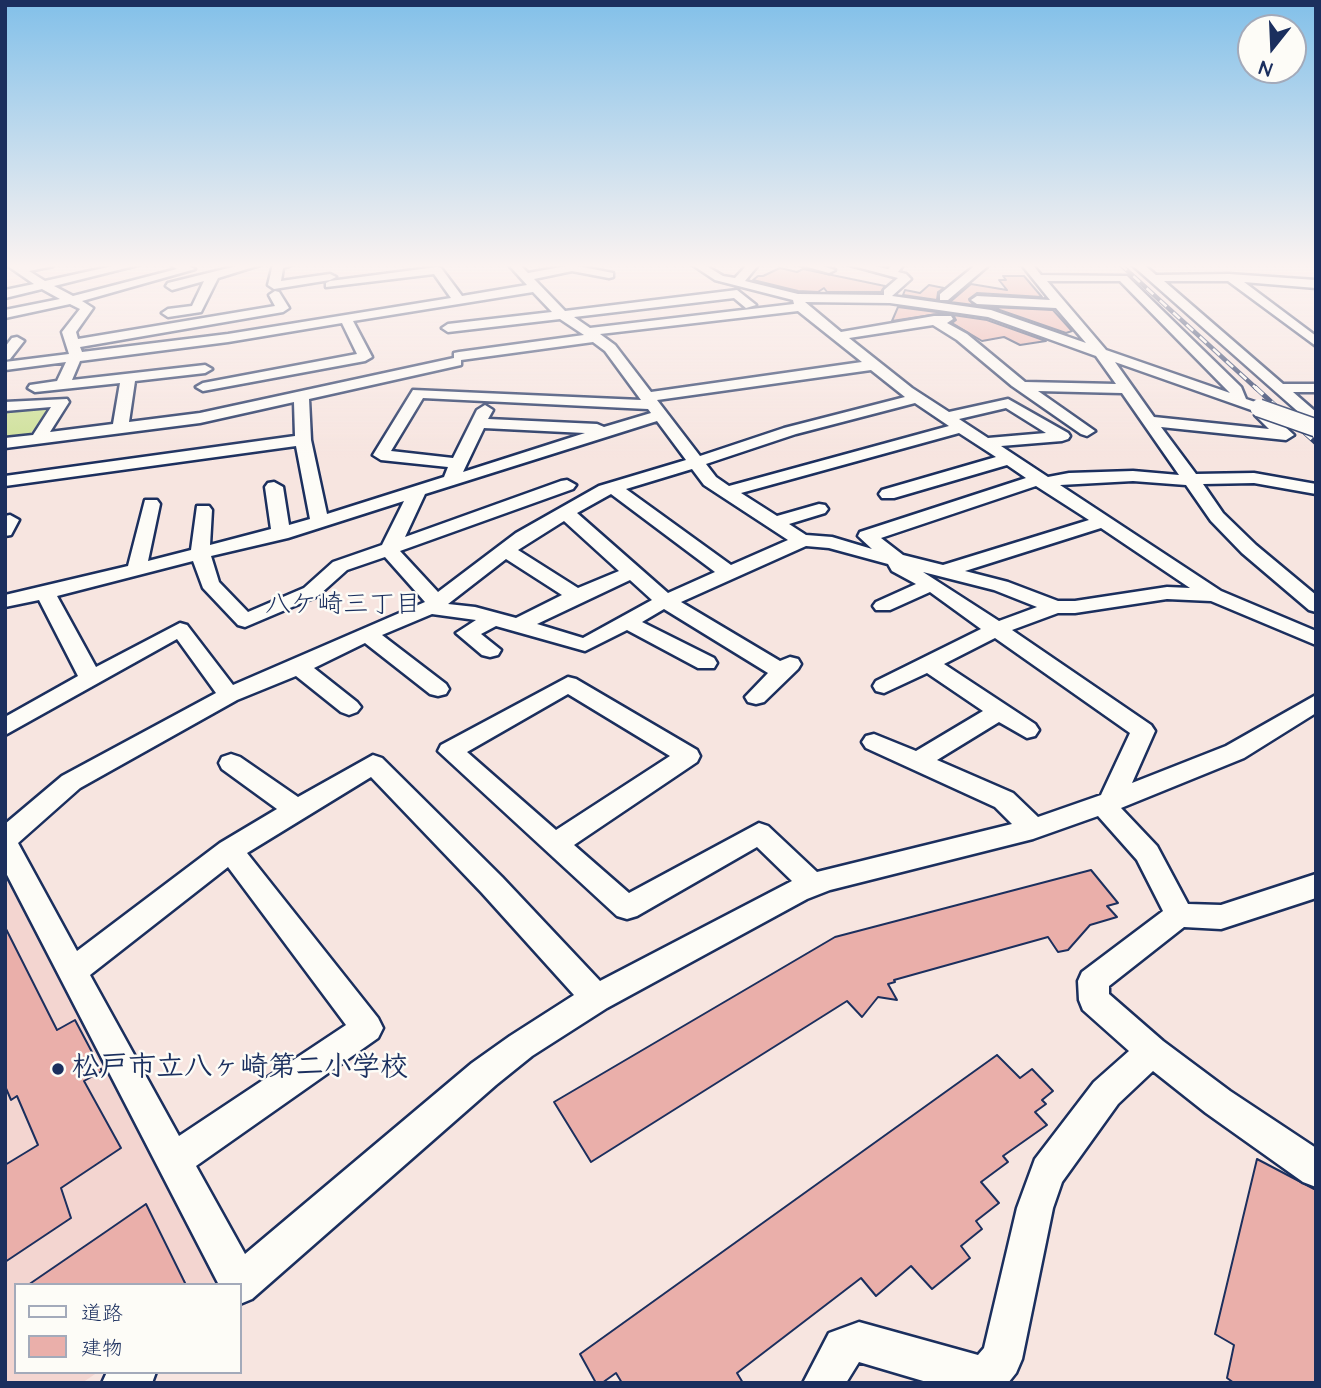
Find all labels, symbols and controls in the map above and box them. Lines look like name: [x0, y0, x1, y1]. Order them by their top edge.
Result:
north arrow: [1237, 14, 1307, 84]
text: N: [1256, 53, 1276, 82]
district label: 八ケ崎三丁目: [265, 591, 421, 623]
place label: 松戸市立八ヶ崎第二小学校: [72, 1052, 408, 1086]
marker: 松戸市立八ヶ崎第二小学校: [50, 1061, 66, 1077]
legend: [14, 1283, 242, 1374]
text: 道路: [81, 1299, 123, 1328]
text: 建物: [81, 1334, 123, 1363]

